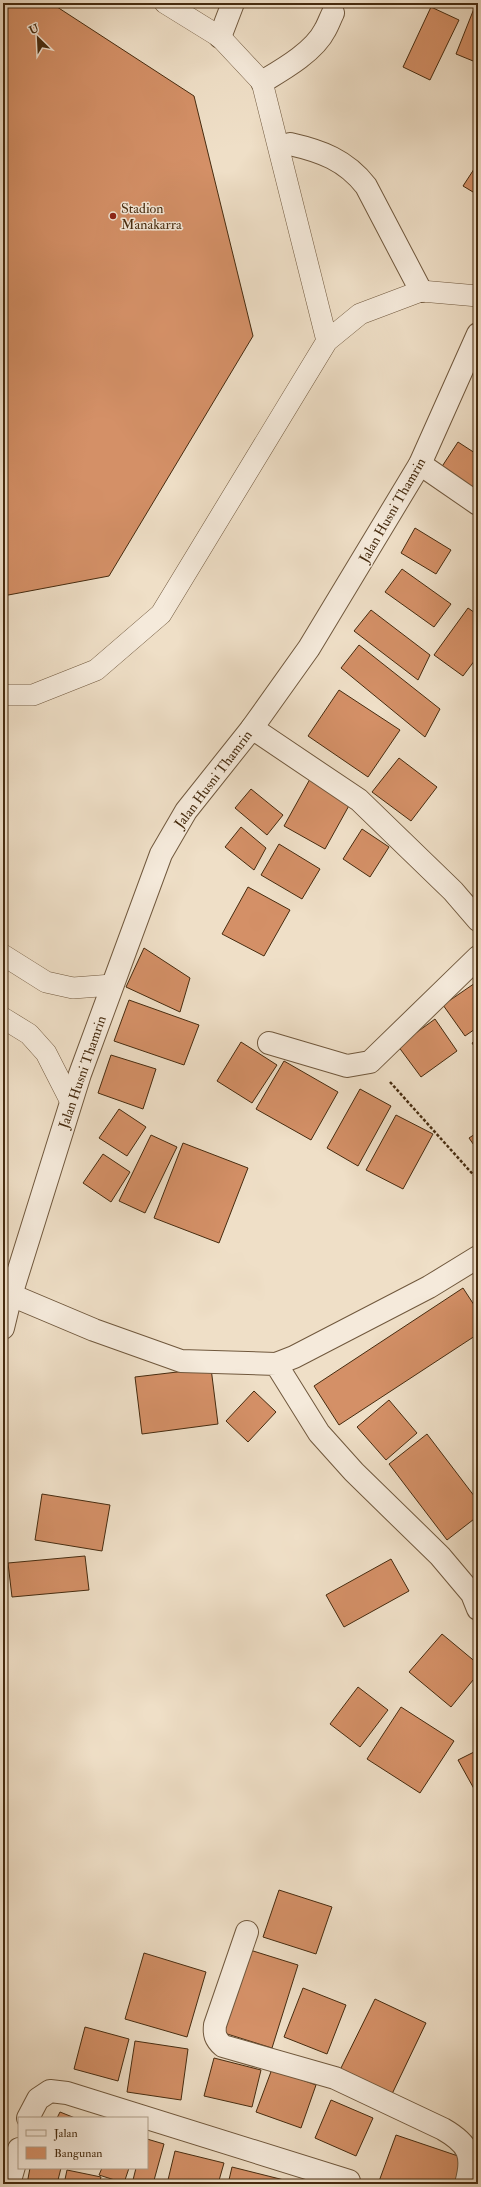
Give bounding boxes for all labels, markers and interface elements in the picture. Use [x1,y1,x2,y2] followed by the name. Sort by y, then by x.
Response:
[18,18,58,58] north arrow
[27,21,42,37] text: U
[121,200,182,233] place label: Stadion Manakarra
[108,211,118,221] marker: Stadion Manakarra
[355,455,429,567] street label: Jalan Husni Thamrin
[170,727,256,833] street label: Jalan Husni Thamrin
[55,1013,110,1132] street label: Jalan Husni Thamrin
[18,2117,148,2169] legend
[53,2126,78,2141] text: Jalan
[54,2146,103,2161] text: Bangunan

